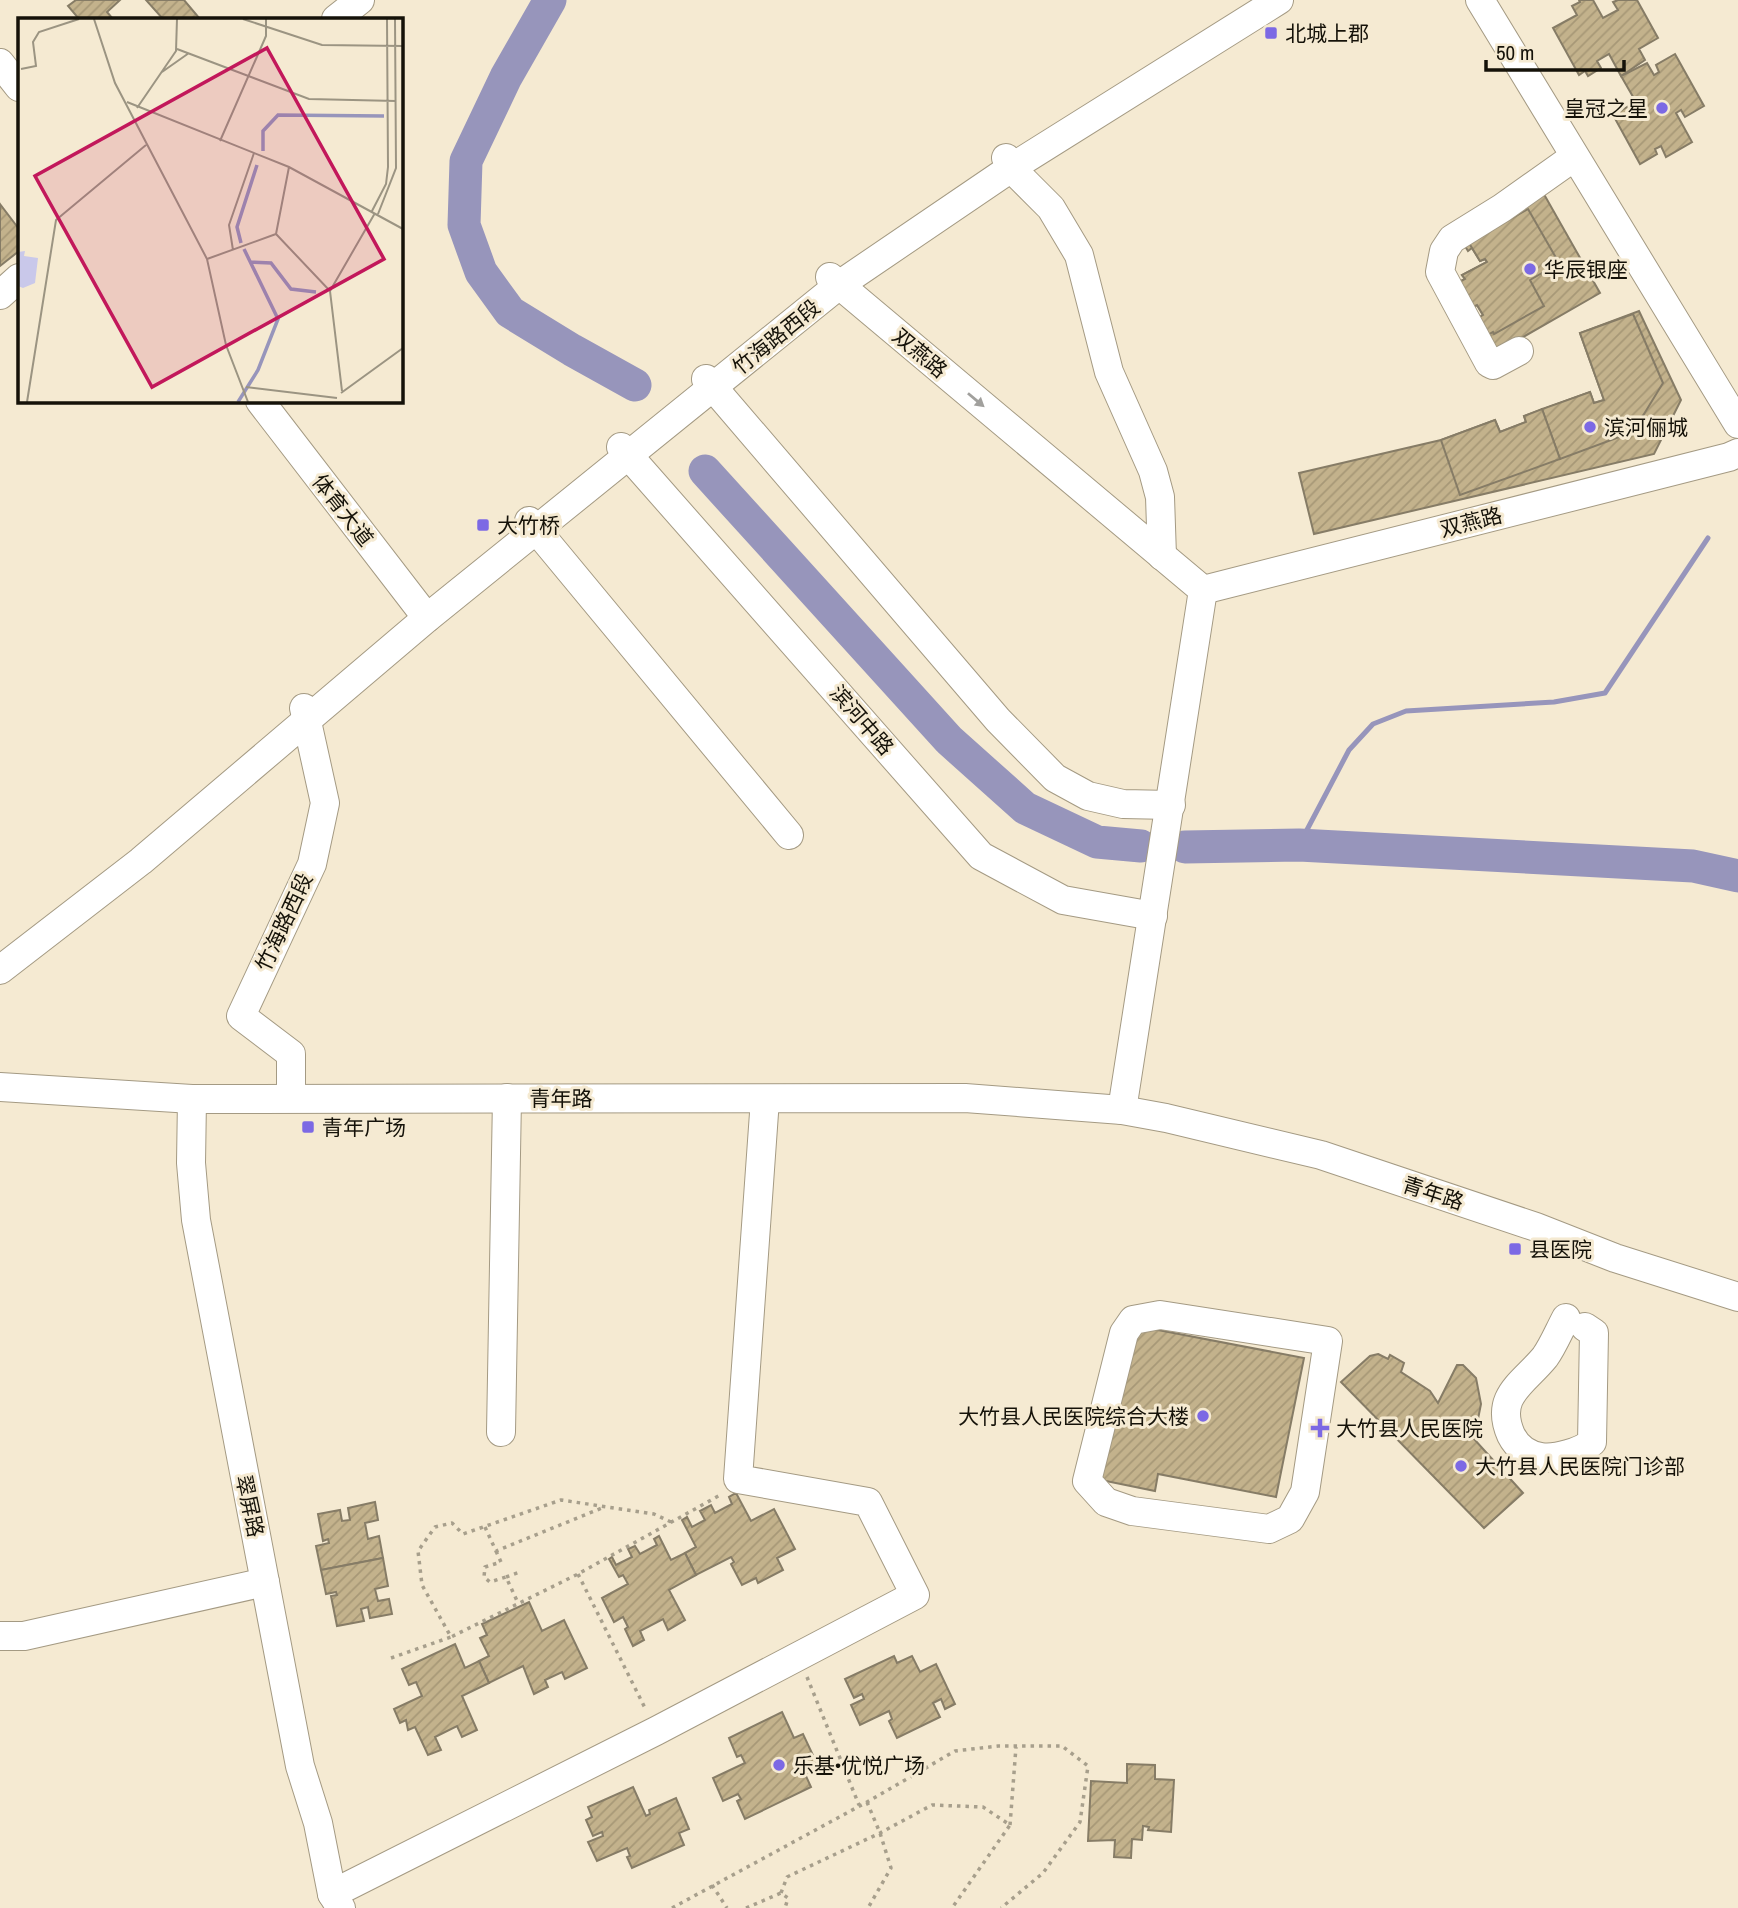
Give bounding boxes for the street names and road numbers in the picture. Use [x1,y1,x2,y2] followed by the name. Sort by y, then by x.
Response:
[726,293,826,381] street label: 竹海路西段
[887,322,953,384] street label: 双燕路
[306,468,380,552] street label: 体育大道
[1437,500,1505,544] street label: 双燕路
[824,679,900,761] street label: 滨河中路
[249,868,319,976] street label: 竹海路西段
[530,1084,593,1113] street label: 青年路
[1399,1169,1467,1217] street label: 青年路
[229,1472,271,1540] street label: 翠屏路

